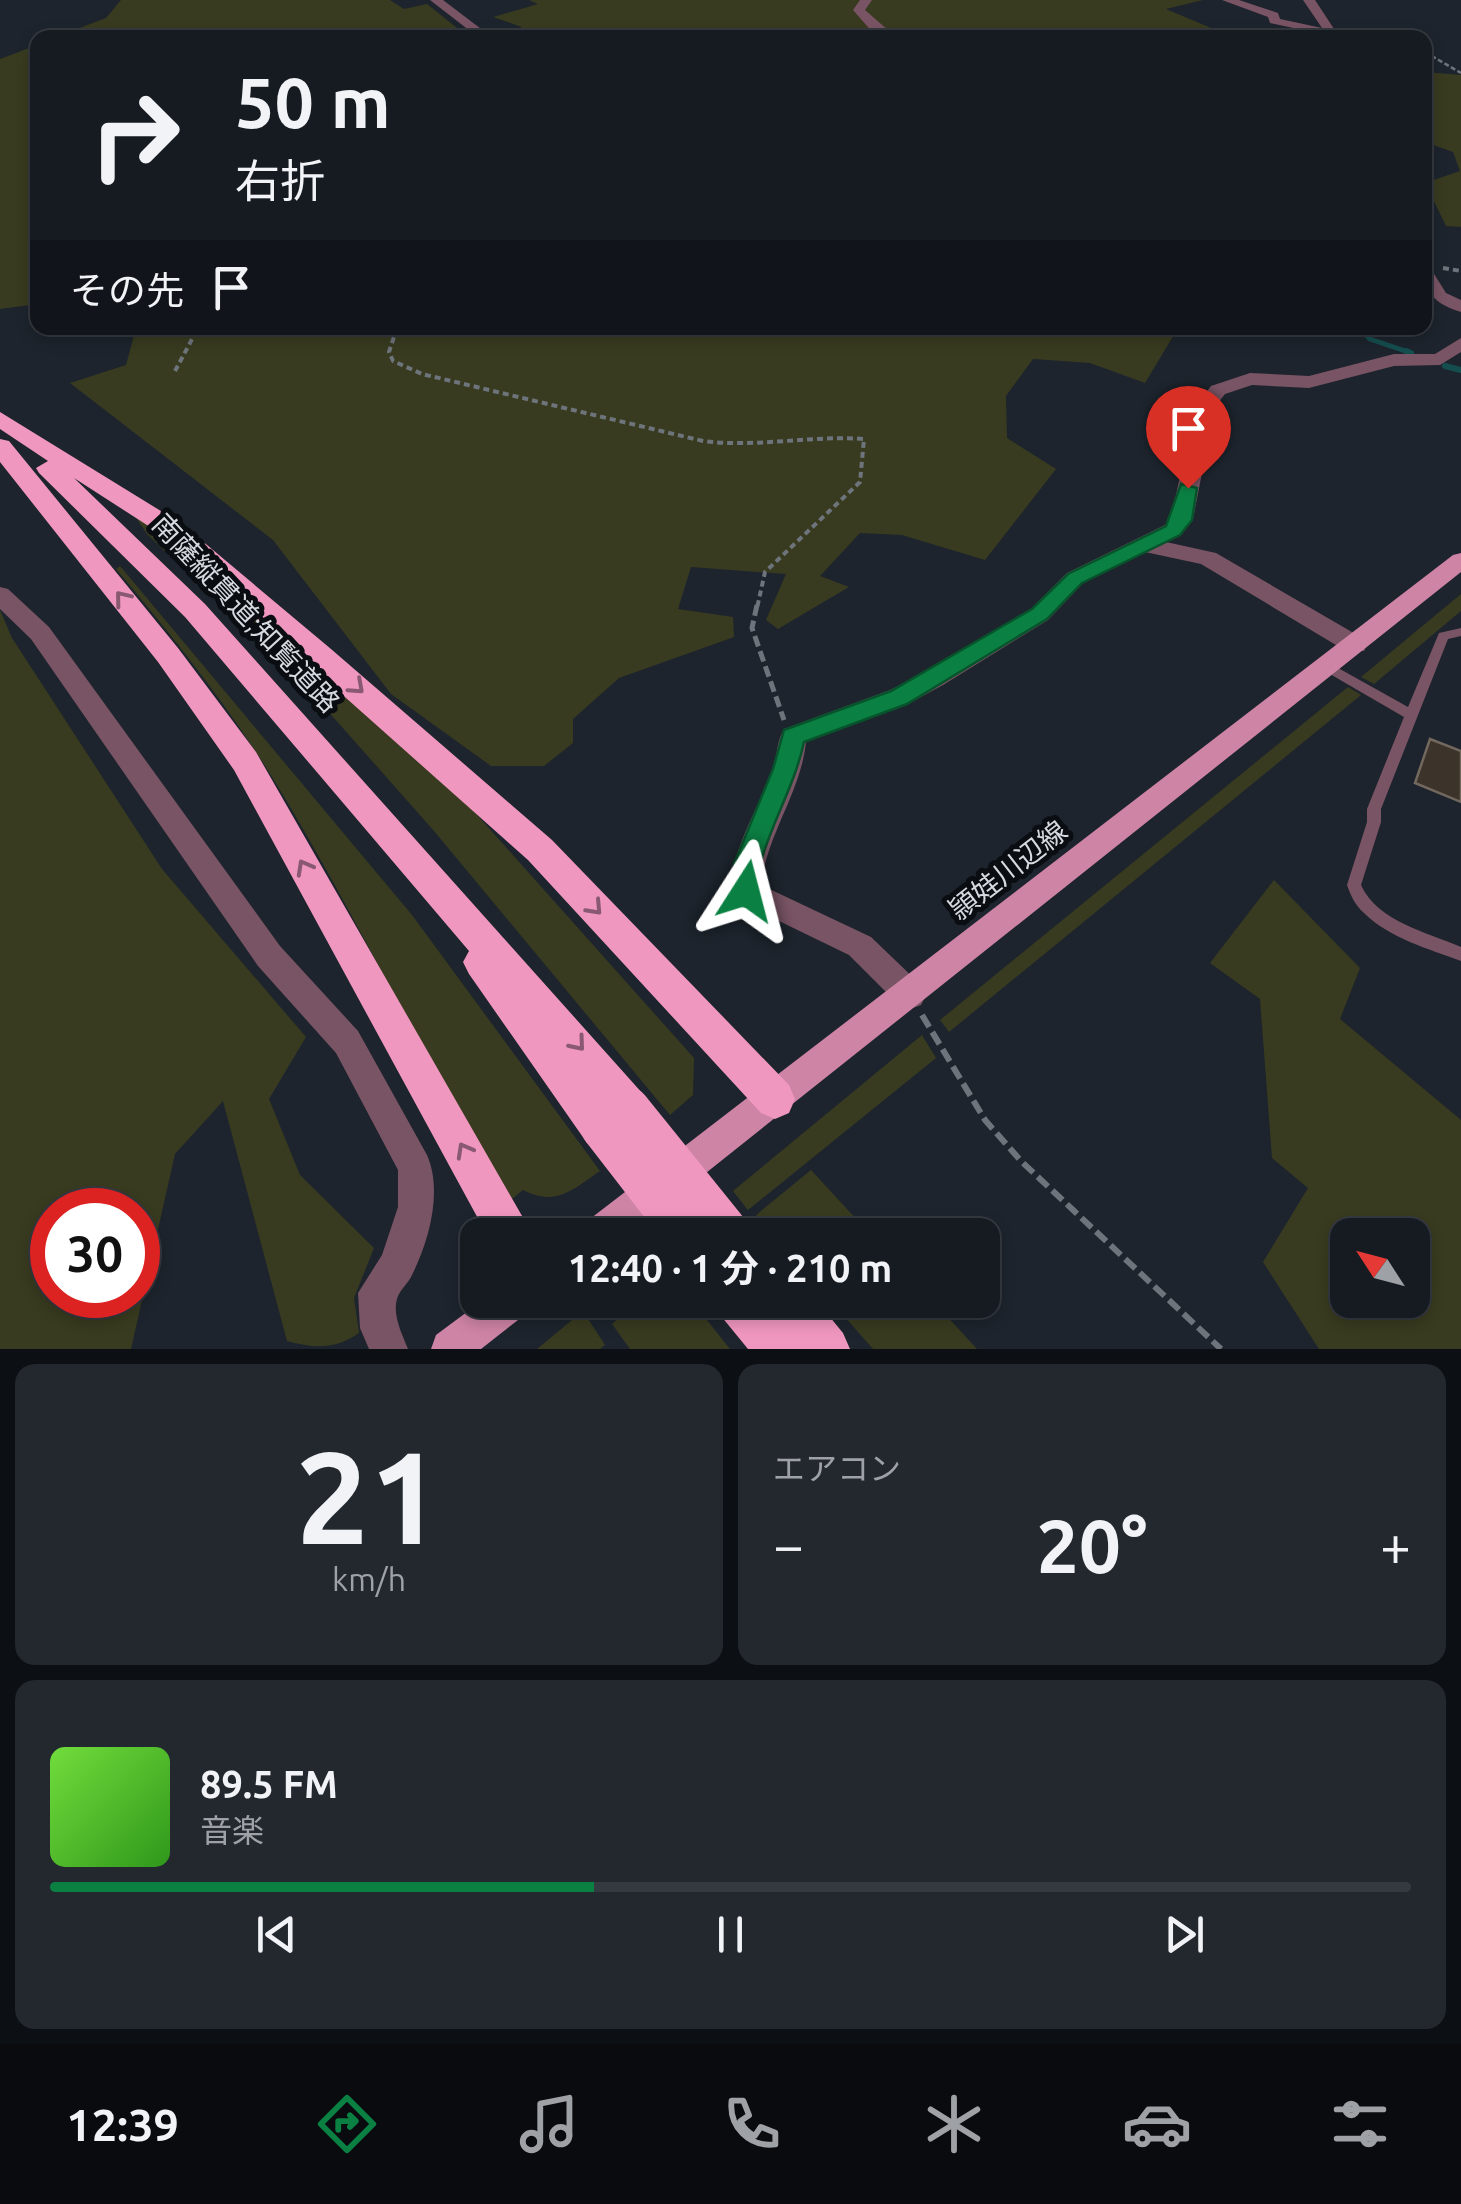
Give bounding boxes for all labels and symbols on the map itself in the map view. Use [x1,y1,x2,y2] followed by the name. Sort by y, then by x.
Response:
[1146,386,1231,489] pin
[147,507,346,718] street label: 南薩縦貫道;知覧道路
[117,592,134,610] one-way arrow
[345,676,363,694] one-way arrow
[943,814,1072,925] street label: 頴娃川辺線
[694,839,798,943] position arrow
[297,859,317,877] one-way arrow
[583,896,601,915] one-way arrow
[566,1033,584,1051] one-way arrow
[456,1143,476,1161] one-way arrow
[30,1188,160,1318] speed limit sign: 30
[1330,1218,1430,1318] north arrow

